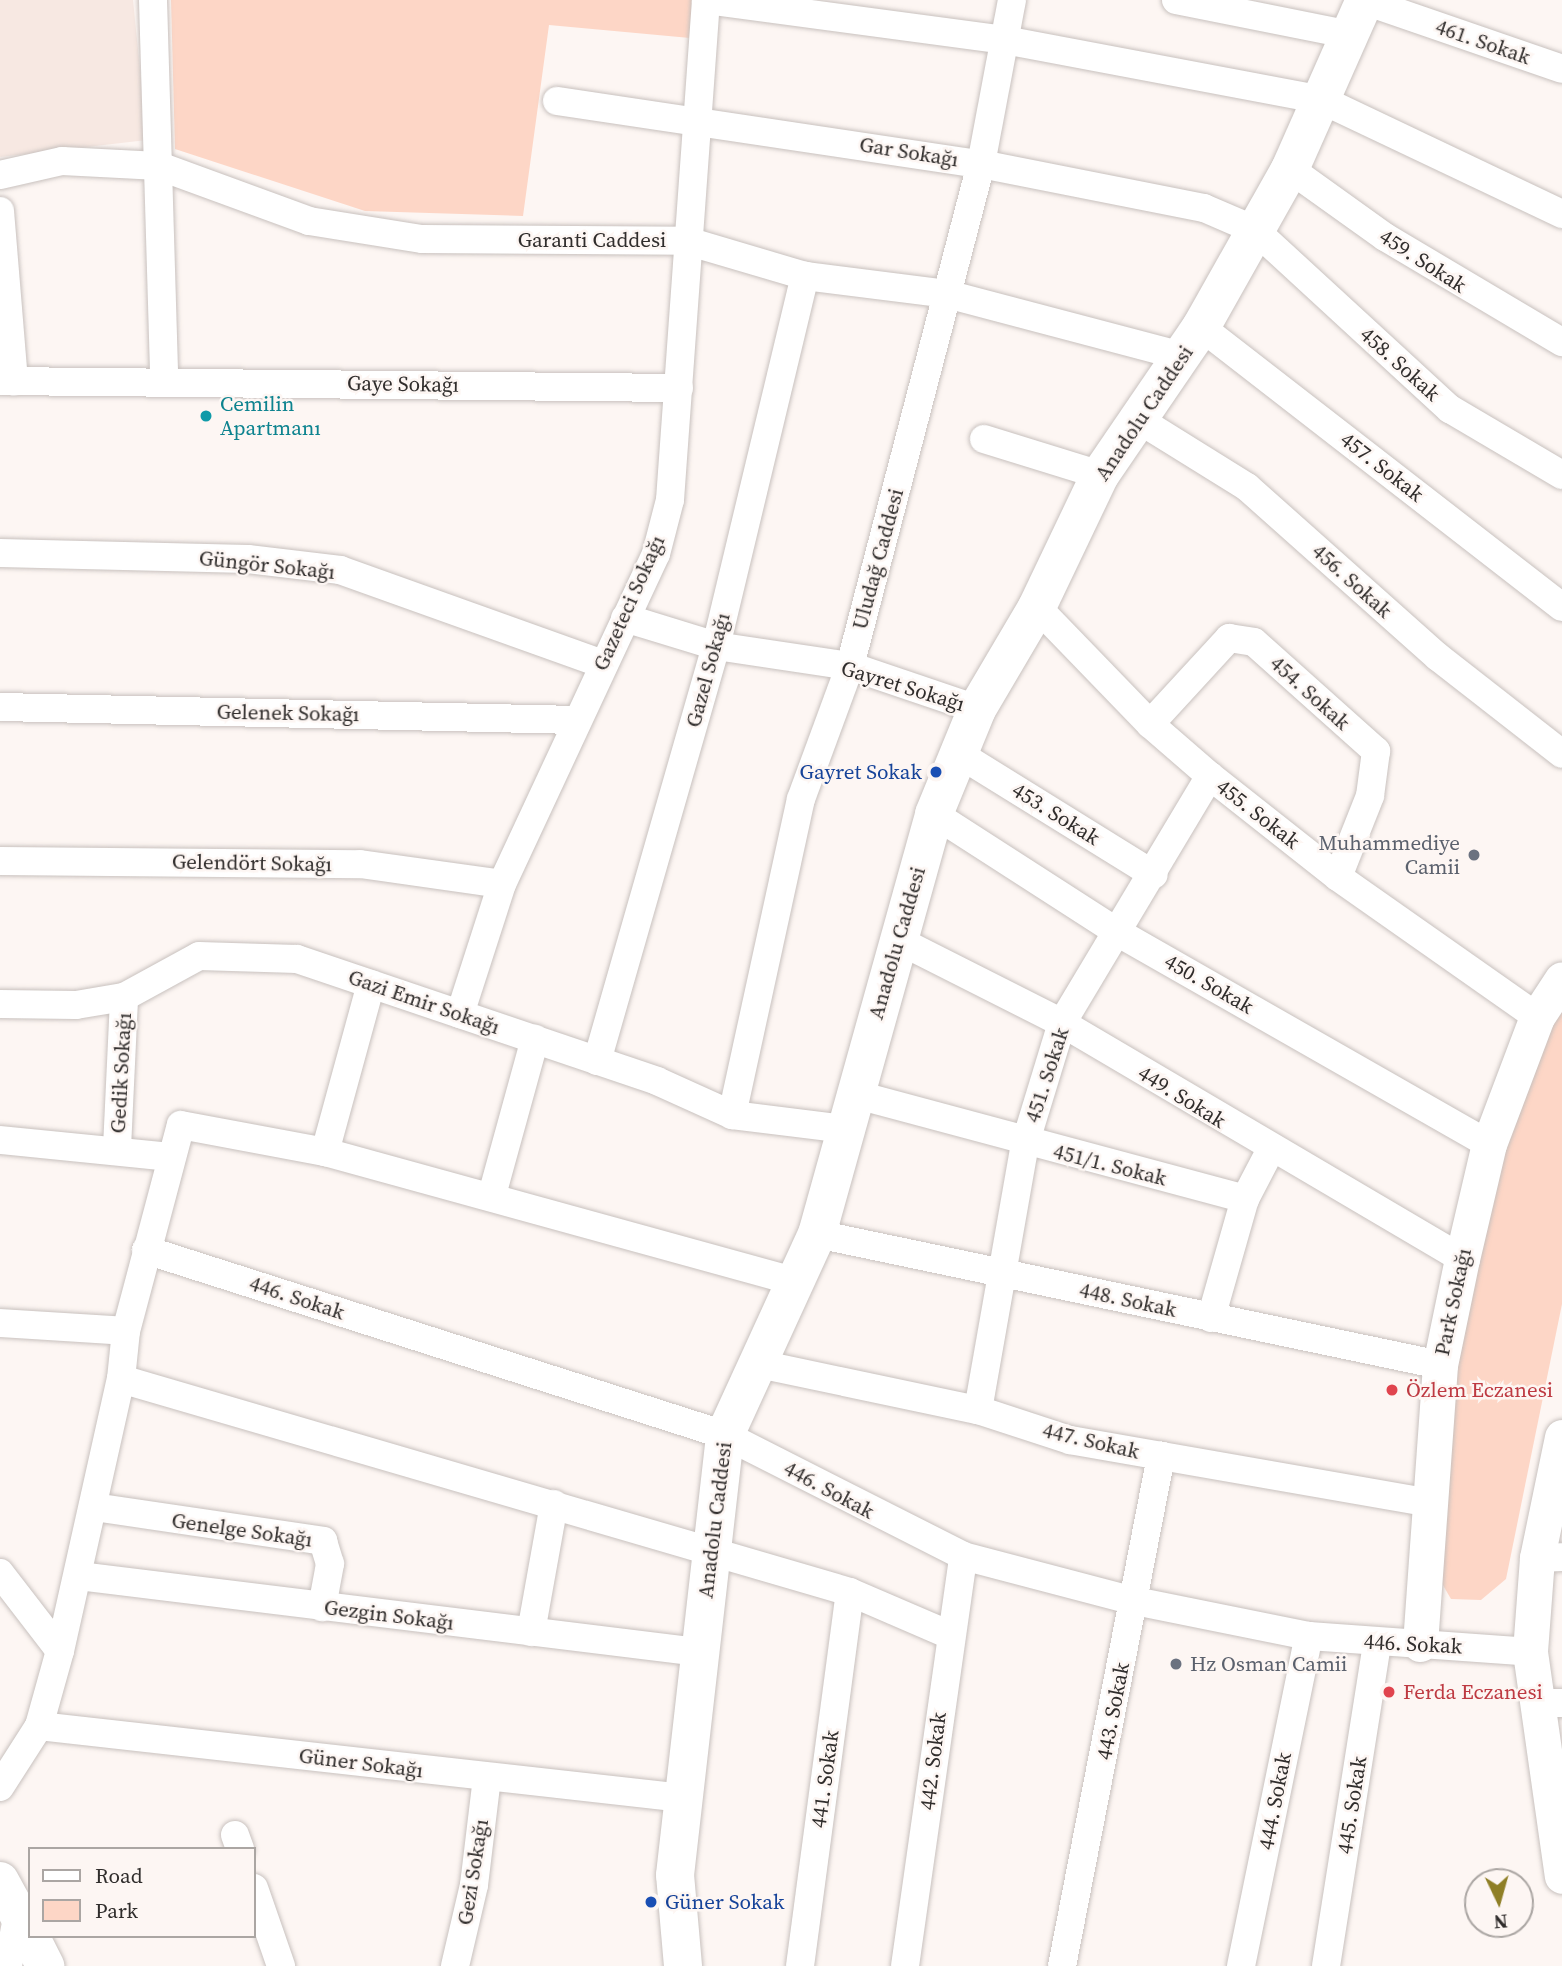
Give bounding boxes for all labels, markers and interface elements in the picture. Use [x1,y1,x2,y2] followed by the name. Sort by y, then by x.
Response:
[1432,14,1534,70] street label: 461. Sokak
[858,132,960,172] street label: Gar Sokağı
[1375,224,1471,298] street label: 459. Sokak
[518,227,666,253] street label: Garanti Caddesi
[1355,322,1445,406] street label: 458. Sokak
[1089,341,1199,485] street label: Anadolu Caddesi
[347,370,459,398] street label: Gaye Sokağı
[220,391,321,441] place label: Cemilin Apartmanı
[198,408,214,424] marker: Cemilin Apartmanı
[1335,427,1429,507] street label: 457. Sokak
[847,486,909,632] street label: Uludağ Caddesi
[588,531,670,675] street label: Gazeteci Sokağı
[1307,539,1397,623] street label: 456. Sokak
[198,545,336,585] street label: Güngör Sokağı
[681,610,735,730] street label: Gazel Sokağı
[1265,651,1355,735] street label: 454. Sokak
[838,655,968,717] street label: Gayret Sokağı
[217,699,359,727] street label: Gelenek Sokağı
[800,759,922,785] place label: Gayret Sokak
[928,764,944,780] marker: Gayret Sokak
[1211,774,1305,854] street label: 455. Sokak
[1008,777,1104,851] street label: 453. Sokak
[1319,830,1460,880] place label: Muhammediye Camii
[1466,847,1482,863] marker: Muhammediye Camii
[172,849,332,877] street label: Gelendört Sokağı
[863,864,931,1022] street label: Anadolu Caddesi
[1160,948,1258,1020] street label: 450. Sokak
[345,964,503,1040] street label: Gazi Emir Sokağı
[105,1012,137,1134] street label: Gedik Sokağı
[1020,1024,1074,1126] street label: 451. Sokak
[1134,1060,1230,1134] street label: 449. Sokak
[1051,1139,1169,1191] street label: 451/1. Sokak
[1429,1246,1477,1358] street label: Park Sokağı
[246,1271,348,1325] street label: 446. Sokak
[1077,1277,1179,1323] street label: 448. Sokak
[1406,1377,1553,1403] place label: Özlem Eczanesi
[1384,1382,1400,1398] marker: Özlem Eczanesi
[1040,1418,1142,1464] street label: 447. Sokak
[693,1440,737,1600] street label: Anadolu Caddesi
[780,1456,878,1524] street label: 446. Sokak
[170,1508,314,1552] street label: Genelge Sokağı
[323,1595,455,1635] street label: Gezgin Sokağı
[1363,1629,1463,1659] street label: 446. Sokak
[1190,1651,1347,1677] place label: Hz Osman Camii
[1168,1656,1184,1672] marker: Hz Osman Camii
[1091,1660,1135,1762] street label: 443. Sokak
[1403,1679,1543,1705] place label: Ferda Eczanesi
[1381,1684,1397,1700] marker: Ferda Eczanesi
[914,1711,952,1811] street label: 442. Sokak
[806,1729,844,1829] street label: 441. Sokak
[297,1743,425,1783] street label: Güner Sokağı
[1253,1750,1297,1852] street label: 444. Sokak
[1332,1754,1372,1856] street label: 445. Sokak
[452,1817,494,1927] street label: Gezi Sokağı
[28,1847,256,1938] legend
[95,1861,143,1890] text: Road
[1464,1868,1534,1938] north arrow
[665,1889,785,1915] place label: Güner Sokak
[643,1894,659,1910] marker: Güner Sokak
[95,1896,138,1925] text: Park
[1493,1908,1509,1935] text: N

